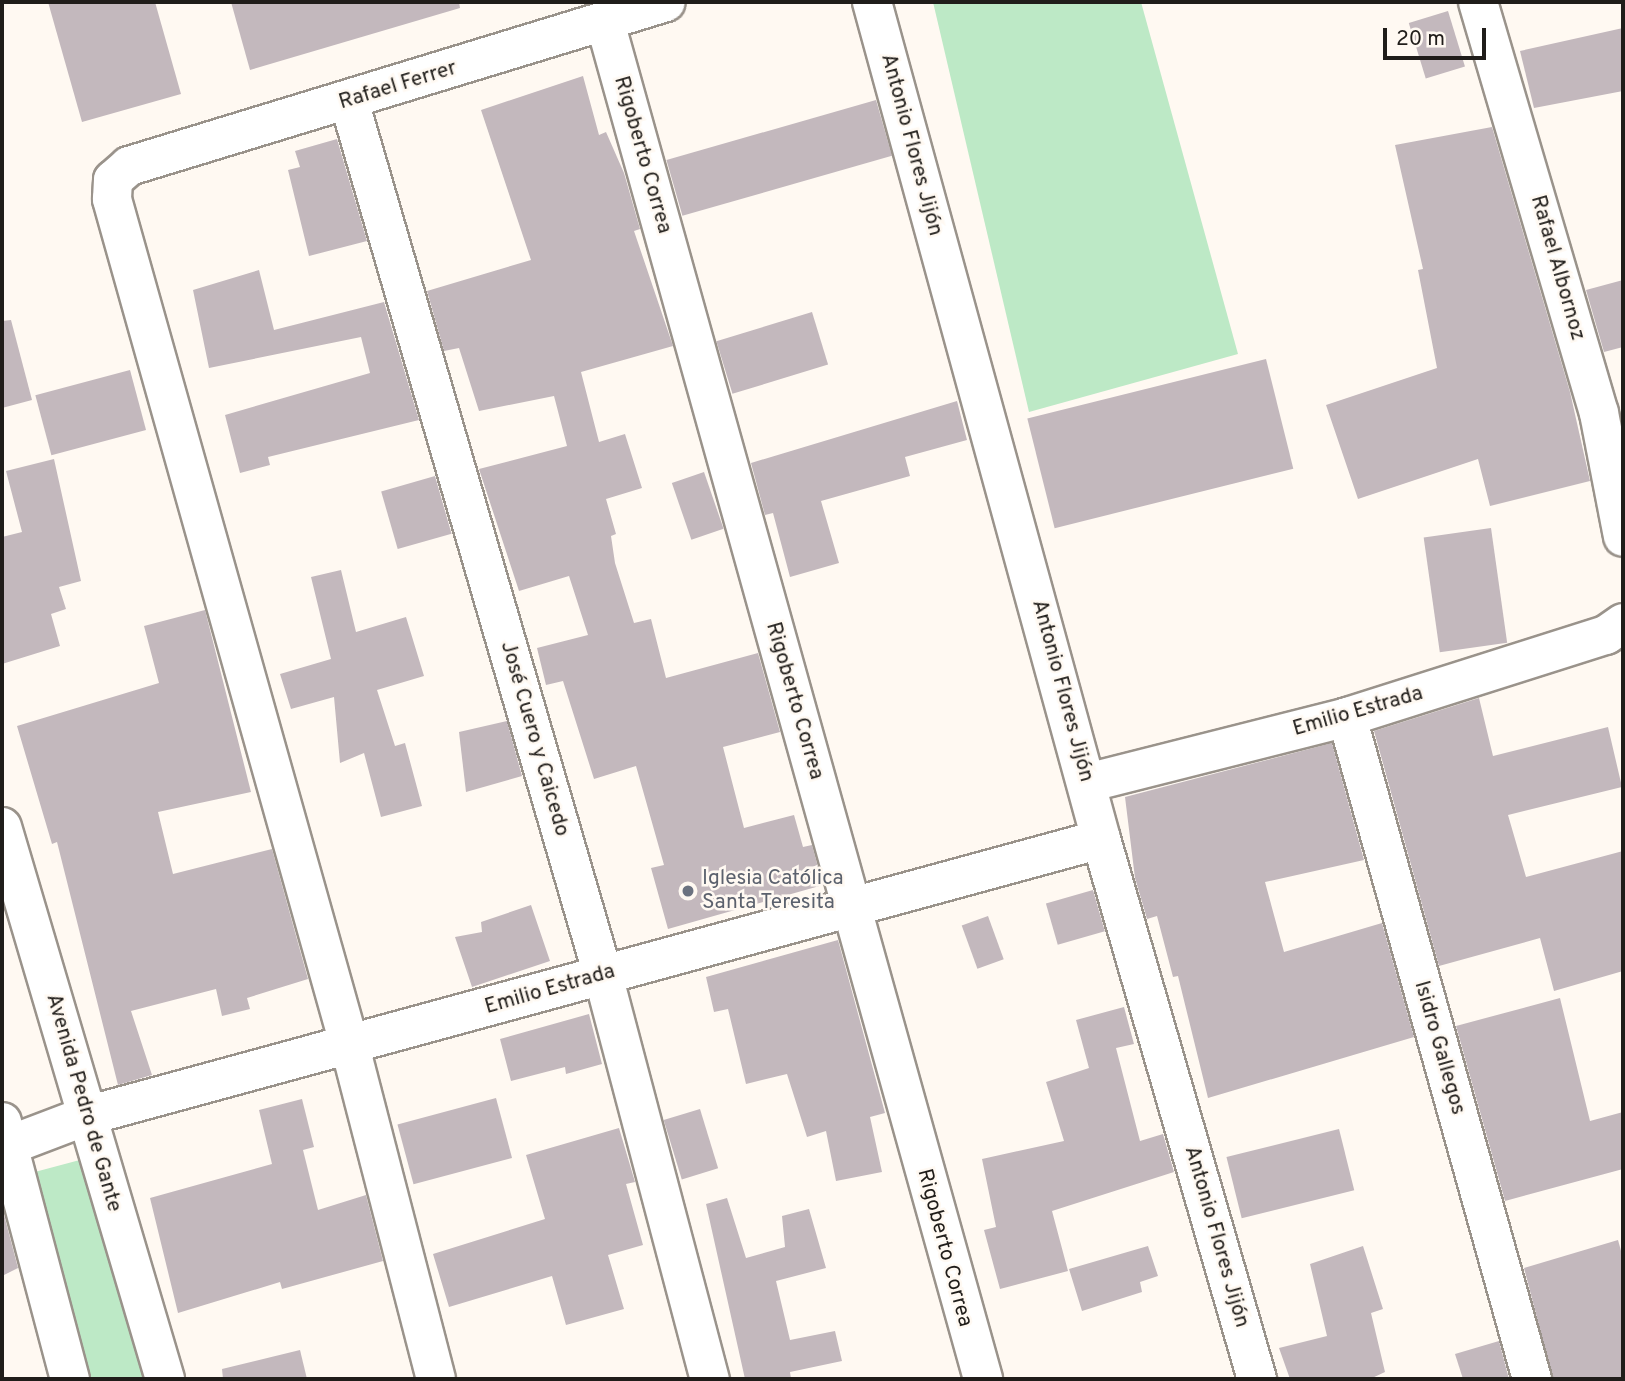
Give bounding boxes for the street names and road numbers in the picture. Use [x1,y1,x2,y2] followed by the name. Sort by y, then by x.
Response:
[875,51,947,239] street label: Antonio Flores Jijón
[336,56,460,116] street label: Rafael Ferrer
[607,73,677,237] street label: Rigoberto Correa
[1524,192,1590,344] street label: Rafael Albornoz
[1026,597,1098,785] street label: Antonio Flores Jijón
[759,619,829,783] street label: Rigoberto Correa
[494,639,574,839] street label: José Cuero y Caicedo
[1290,681,1426,743] street label: Emilio Estrada
[482,959,618,1021] street label: Emilio Estrada
[1408,978,1470,1118] street label: Isidro Gallegos
[40,991,126,1215] street label: Avenida Pedro de Gante
[1178,1143,1254,1331] street label: Antonio Flores Jijón
[911,1166,977,1330] street label: Rigoberto Correa

